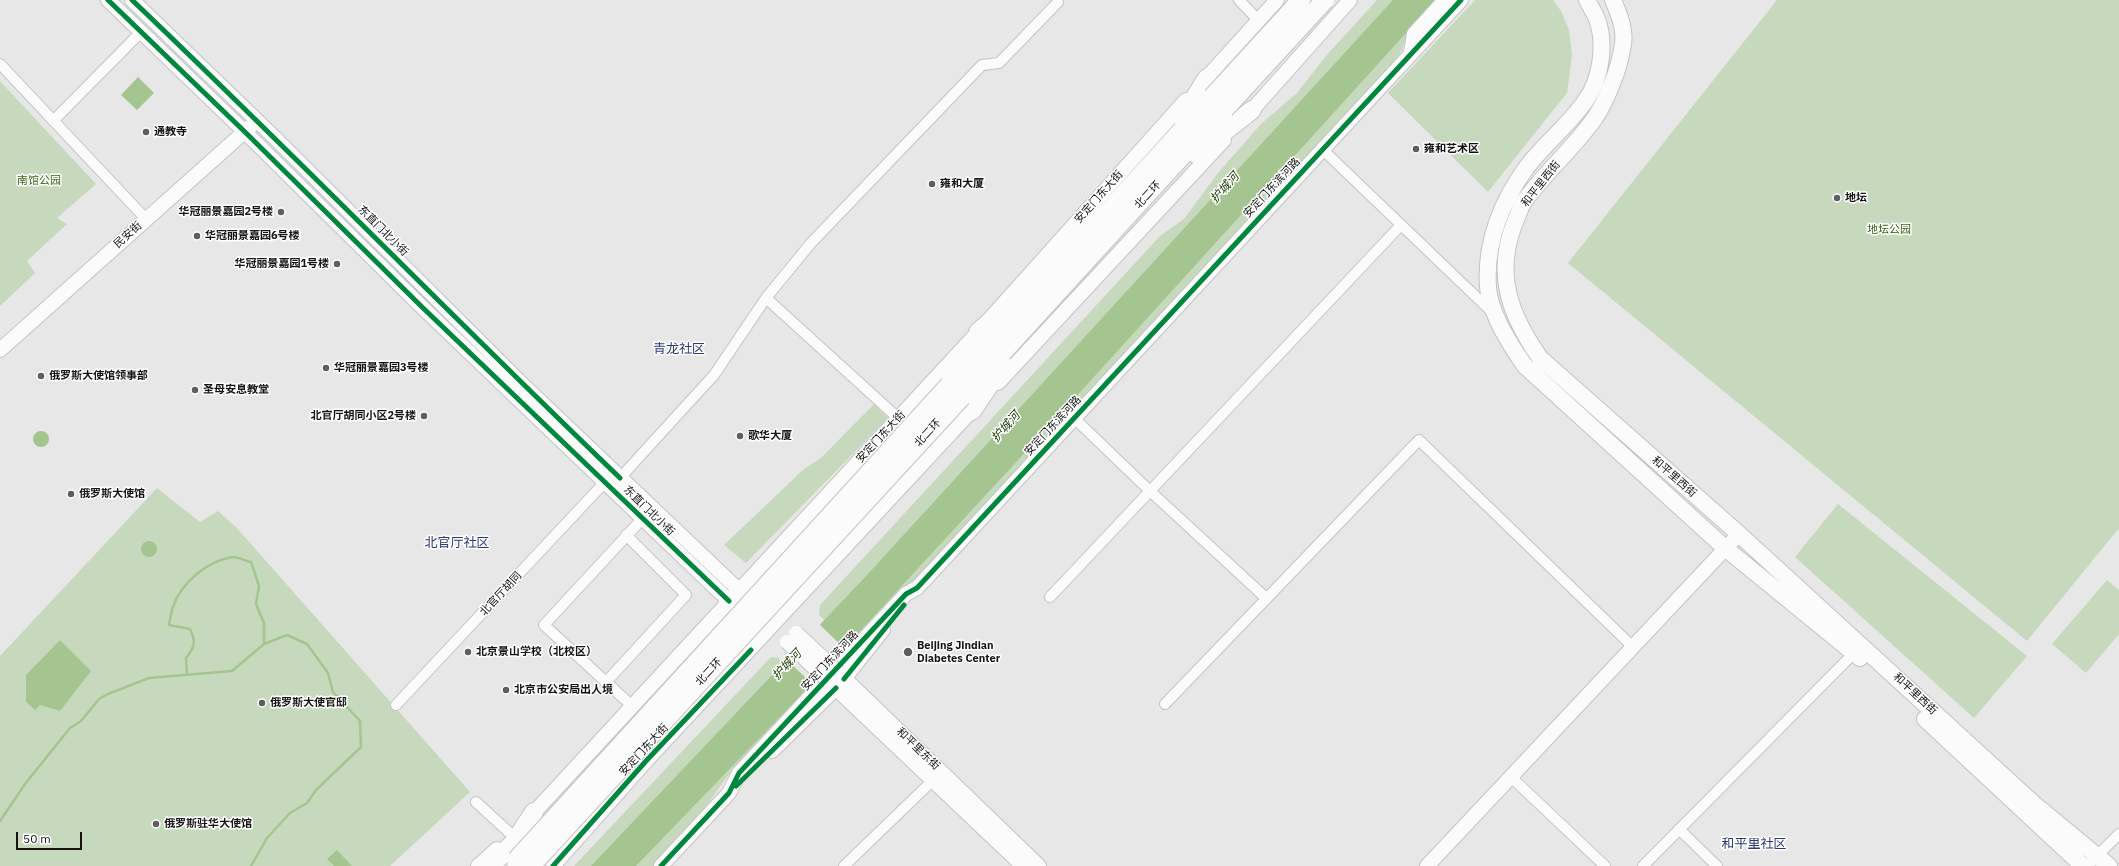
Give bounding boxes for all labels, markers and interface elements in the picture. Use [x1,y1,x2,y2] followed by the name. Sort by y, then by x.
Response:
[154,125,187,139] place label: 通教寺
[141,127,151,137] marker: 通教寺
[1424,142,1479,156] place label: 雍和艺术区
[1411,144,1421,154] marker: 雍和艺术区
[1241,155,1303,221] street label: 安定门东滨河路
[1519,158,1563,210] street label: 和平里西街
[1072,168,1126,226] street label: 安定门东大街
[1208,170,1242,206] water label: 护城河
[17,174,61,188] park label: 南馆公园
[940,177,984,191] place label: 雍和大厦
[1132,178,1164,212] street label: 北二环
[927,179,937,189] marker: 雍和大厦
[1845,191,1867,205] place label: 地坛
[1832,193,1842,203] marker: 地坛
[355,203,411,259] street label: 东直门北小街
[178,205,273,219] place label: 华冠丽景嘉园2号楼
[276,207,286,217] marker: 华冠丽景嘉园2号楼
[111,219,145,251] street label: 民安街
[1867,223,1911,237] park label: 地坛公园
[205,229,300,243] place label: 华冠丽景嘉园6号楼
[192,231,202,241] marker: 华冠丽景嘉园6号楼
[234,257,329,271] place label: 华冠丽景嘉园1号楼
[332,259,342,269] marker: 华冠丽景嘉园1号楼
[653,341,705,357] district label: 青龙社区
[334,361,429,375] place label: 华冠丽景嘉园3号楼
[321,363,331,373] marker: 华冠丽景嘉园3号楼
[49,369,148,383] place label: 俄罗斯大使馆领事部
[36,371,46,381] marker: 俄罗斯大使馆领事部
[203,383,269,397] place label: 圣母安息教堂
[190,385,200,395] marker: 圣母安息教堂
[1022,393,1084,459] street label: 安定门东滨河路
[854,408,908,466] street label: 安定门东大街
[310,409,416,423] place label: 北官厅胡同小区2号楼
[989,409,1023,445] water label: 护城河
[419,411,429,421] marker: 北官厅胡同小区2号楼
[912,416,944,450] street label: 北二环
[748,429,792,443] place label: 歌华大厦
[735,431,745,441] marker: 歌华大厦
[1649,454,1699,500] street label: 和平里西街
[621,483,677,539] street label: 东直门北小街
[79,487,145,501] place label: 俄罗斯大使馆
[66,489,76,499] marker: 俄罗斯大使馆
[425,535,489,551] district label: 北官厅社区
[477,569,525,619] street label: 北官厅胡同
[799,628,861,694] street label: 安定门东滨河路
[917,639,1000,665] place label: Beijing Jindian Diabetes Center
[476,645,597,659] place label: 北京景山学校（北校区）
[902,646,914,658] marker: Beijing Jindian Diabetes Center
[463,647,473,657] marker: 北京景山学校（北校区）
[769,647,805,683] water label: 护城河
[693,655,725,689] street label: 北二环
[1890,670,1940,718] street label: 和平里西街
[514,683,613,697] place label: 北京市公安局出人境
[501,685,511,695] marker: 北京市公安局出人境
[270,696,347,710] place label: 俄罗斯大使官邸
[257,698,267,708] marker: 俄罗斯大使官邸
[617,721,671,779] street label: 安定门东大街
[894,725,942,773] street label: 和平里东街
[164,817,252,831] place label: 俄罗斯驻华大使馆
[151,819,161,829] marker: 俄罗斯驻华大使馆
[18,824,84,850] scale bar
[23,831,51,846] text: 50 m
[1722,836,1786,852] district label: 和平里社区

